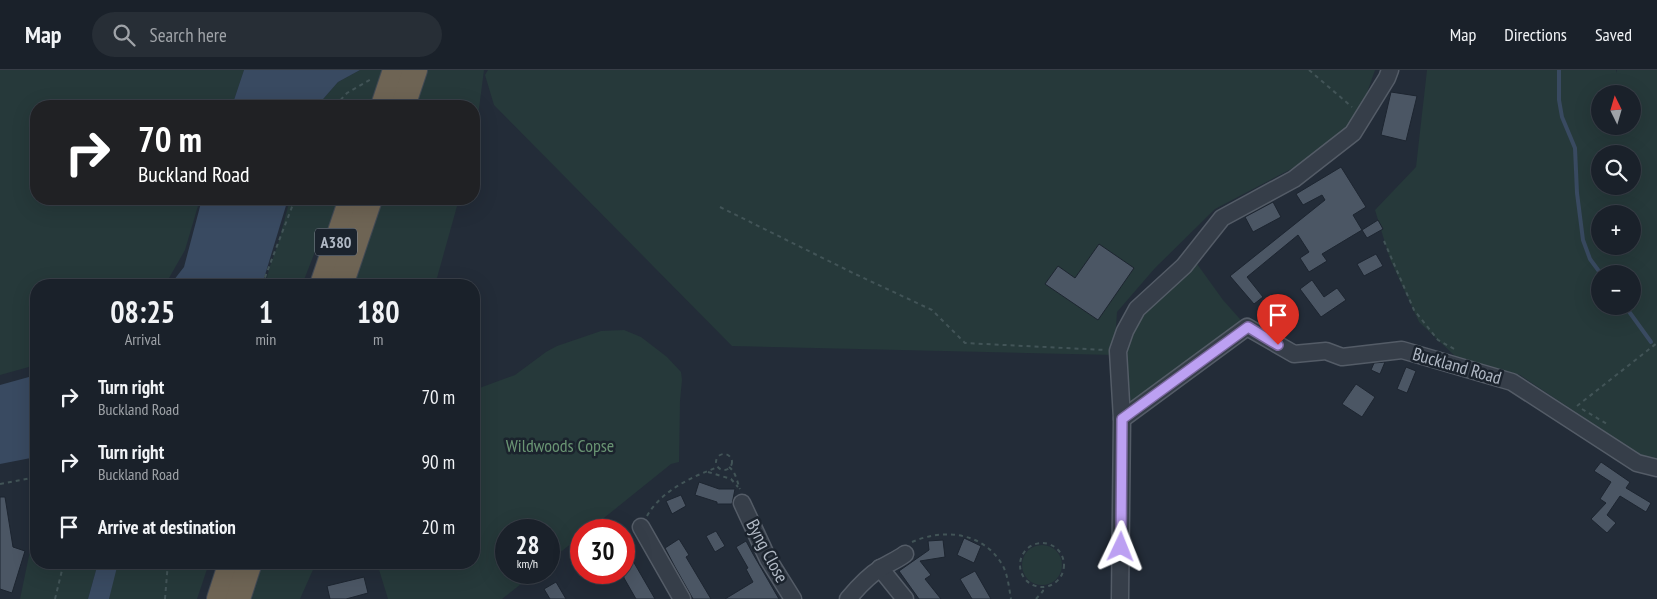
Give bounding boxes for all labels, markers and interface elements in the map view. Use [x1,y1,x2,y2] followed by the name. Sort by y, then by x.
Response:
[92,12,442,57] search box
[25,19,62,50] text: Map
[110,21,138,49] icon: search
[150,23,227,47] text: Search here
[1450,23,1476,46] text: Map
[1504,23,1567,46] text: Directions
[1595,23,1632,46] text: Saved
[1591,85,1641,135] north arrow
[1591,85,1641,315] map controls
[138,116,202,162] text: 70 m
[55,120,120,185] icon: right
[1591,145,1641,195] button: search
[138,160,250,188] text: Buckland Road
[1591,205,1641,255] button: +
[315,228,357,256] road number: A380
[1591,265,1641,315] button: −
[110,292,175,331] text: 08:25
[259,292,273,331] text: 1
[357,292,400,331] text: 180
[1257,294,1299,345] pin
[1264,301,1292,329] icon: arrive
[125,329,161,349] text: Arrival
[255,329,276,349] text: min
[373,329,383,349] text: m
[1410,342,1504,389] street label: Buckland Road
[98,375,164,399] text: Turn right
[55,383,83,411] icon: right
[422,385,455,409] text: 70 m
[98,399,179,419] text: Buckland Road
[506,434,614,457] park label: Wildwoods Copse
[98,440,164,464] text: Turn right
[55,448,83,476] icon: right
[422,450,455,474] text: 90 m
[98,464,179,484] text: Buckland Road
[55,513,83,541] icon: arrive
[98,515,236,539] text: Arrive at destination
[422,515,455,539] text: 20 m
[741,515,794,586] street label: Byng Close
[570,519,635,584] speed limit sign: 30
[1094,520,1146,572] position arrow
[516,529,539,561] text: 28
[517,556,538,571] text: km/h

